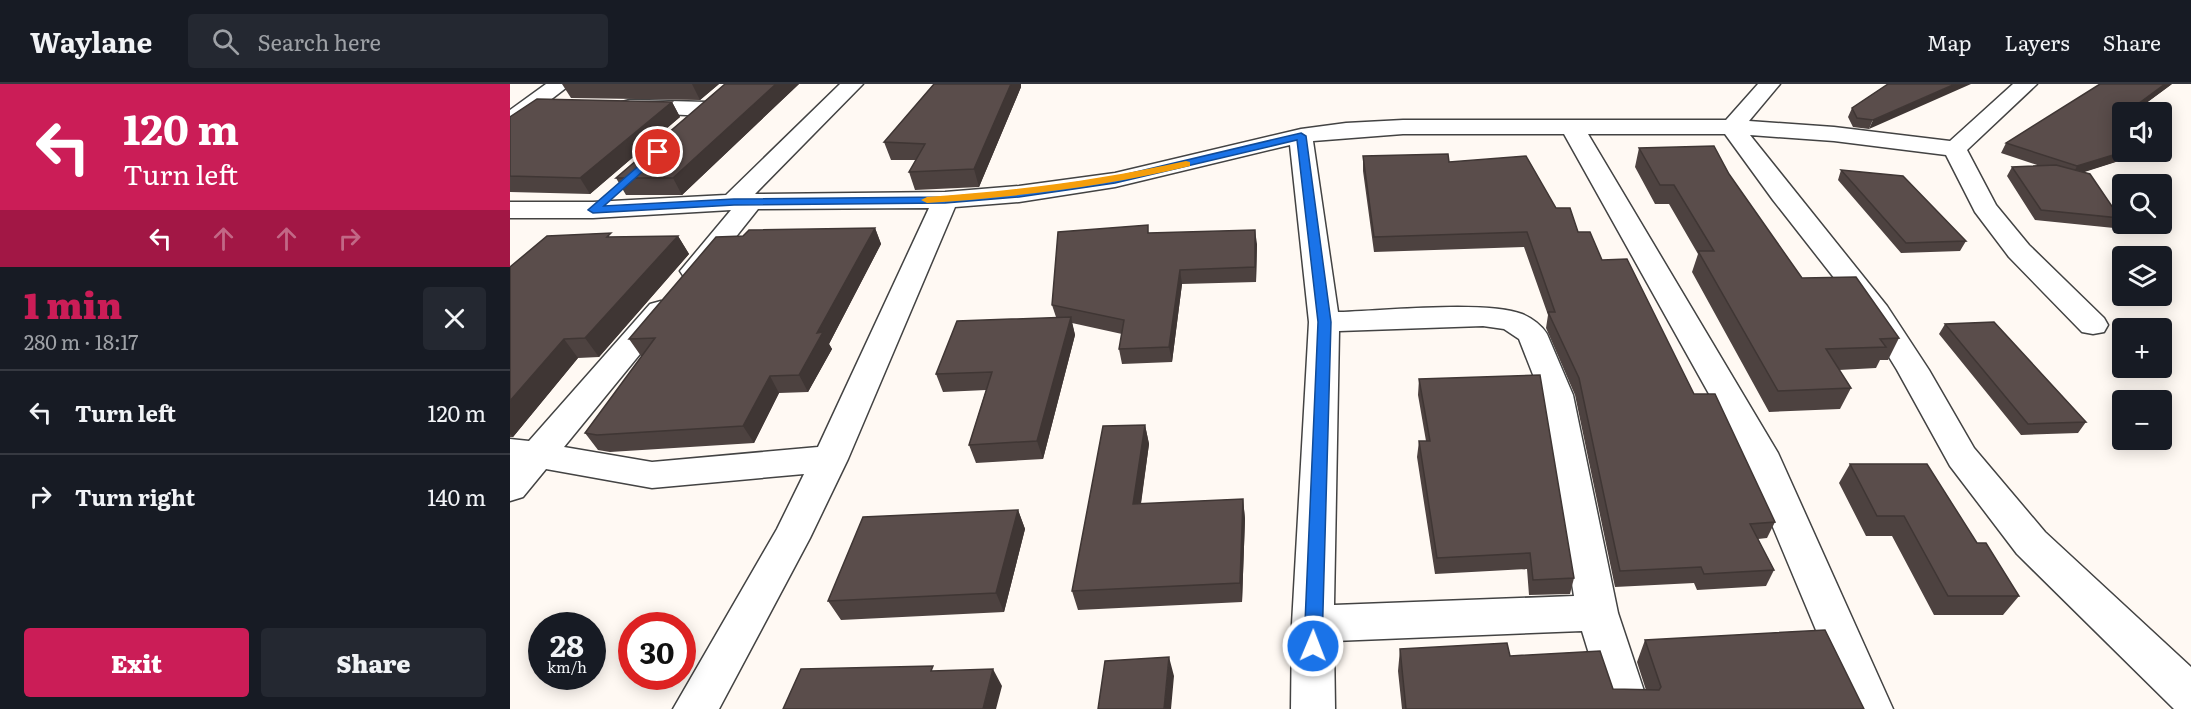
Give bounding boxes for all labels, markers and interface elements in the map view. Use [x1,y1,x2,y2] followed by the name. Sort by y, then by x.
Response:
[188,14,608,68] search box
[30,20,152,62] text: Waylane
[209,25,242,58] icon: search
[257,25,381,58] text: Search here
[1927,26,1972,57] text: Map
[2005,26,2070,57] text: Layers
[2103,26,2161,57] text: Share
[123,96,239,158] text: 120 m
[2112,102,2172,450] map controls
[2112,102,2172,162] button: sound
[24,108,102,186] icon: left
[632,126,683,177] pin
[641,135,674,168] icon: arrive
[123,153,238,193] text: Turn left
[2112,174,2172,234] button: search
[144,222,177,255] icon: left
[207,222,240,255] icon: ahead
[270,222,303,255] icon: ahead
[333,222,366,255] icon: right
[2112,246,2172,306] button: layers
[24,277,122,330] text: 1 min
[423,287,486,350] button: close
[2112,318,2172,378] button: +
[24,326,138,356] text: 280 m · 18:17
[2112,390,2172,450] button: −
[24,396,57,429] icon: left
[75,396,176,429] text: Turn left
[427,396,486,429] text: 120 m
[24,480,57,513] icon: right
[75,480,195,513] text: Turn right
[427,480,486,513] text: 140 m
[618,612,696,690] speed limit sign: 30
[1281,614,1345,678] position arrow
[550,622,584,666] text: 28
[24,628,249,697] button: Exit
[261,628,486,697] button: Share
[547,655,587,678] text: km/h

